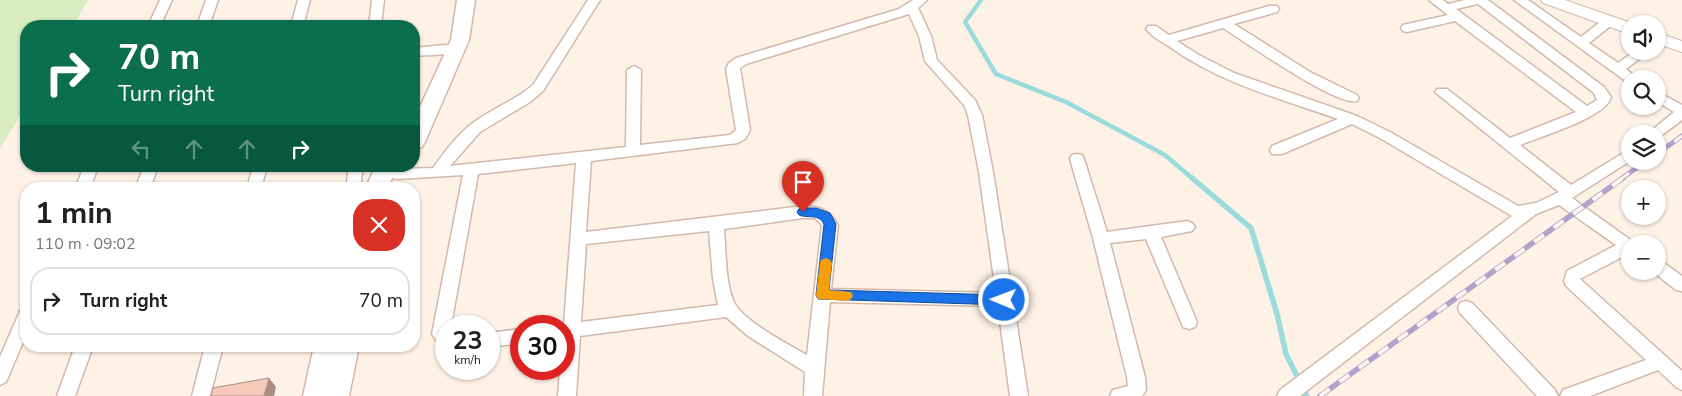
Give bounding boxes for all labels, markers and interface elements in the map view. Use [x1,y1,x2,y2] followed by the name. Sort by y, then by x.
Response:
[1621,15,1666,280] map controls
[1621,15,1666,60] button: sound
[118,34,200,81] text: 70 m
[35,40,100,105] icon: right
[1621,70,1666,115] button: search
[118,79,214,109] text: Turn right
[1621,125,1666,170] button: layers
[127,135,155,163] icon: left
[180,135,208,163] icon: ahead
[233,135,261,163] icon: ahead
[286,135,314,163] icon: right
[782,161,824,212] pin
[789,168,817,196] icon: arrive
[1621,180,1666,225] button: +
[35,193,113,234] text: 1 min
[353,199,405,251] button: close
[35,233,136,255] text: 110 m · 09:02
[1621,235,1666,280] button: −
[977,273,1029,325] position arrow
[37,287,65,315] icon: right
[80,288,167,314] text: Turn right
[359,288,403,314] text: 70 m
[510,315,575,380] speed limit sign: 30
[452,324,483,358] text: 23
[454,352,481,368] text: km/h

